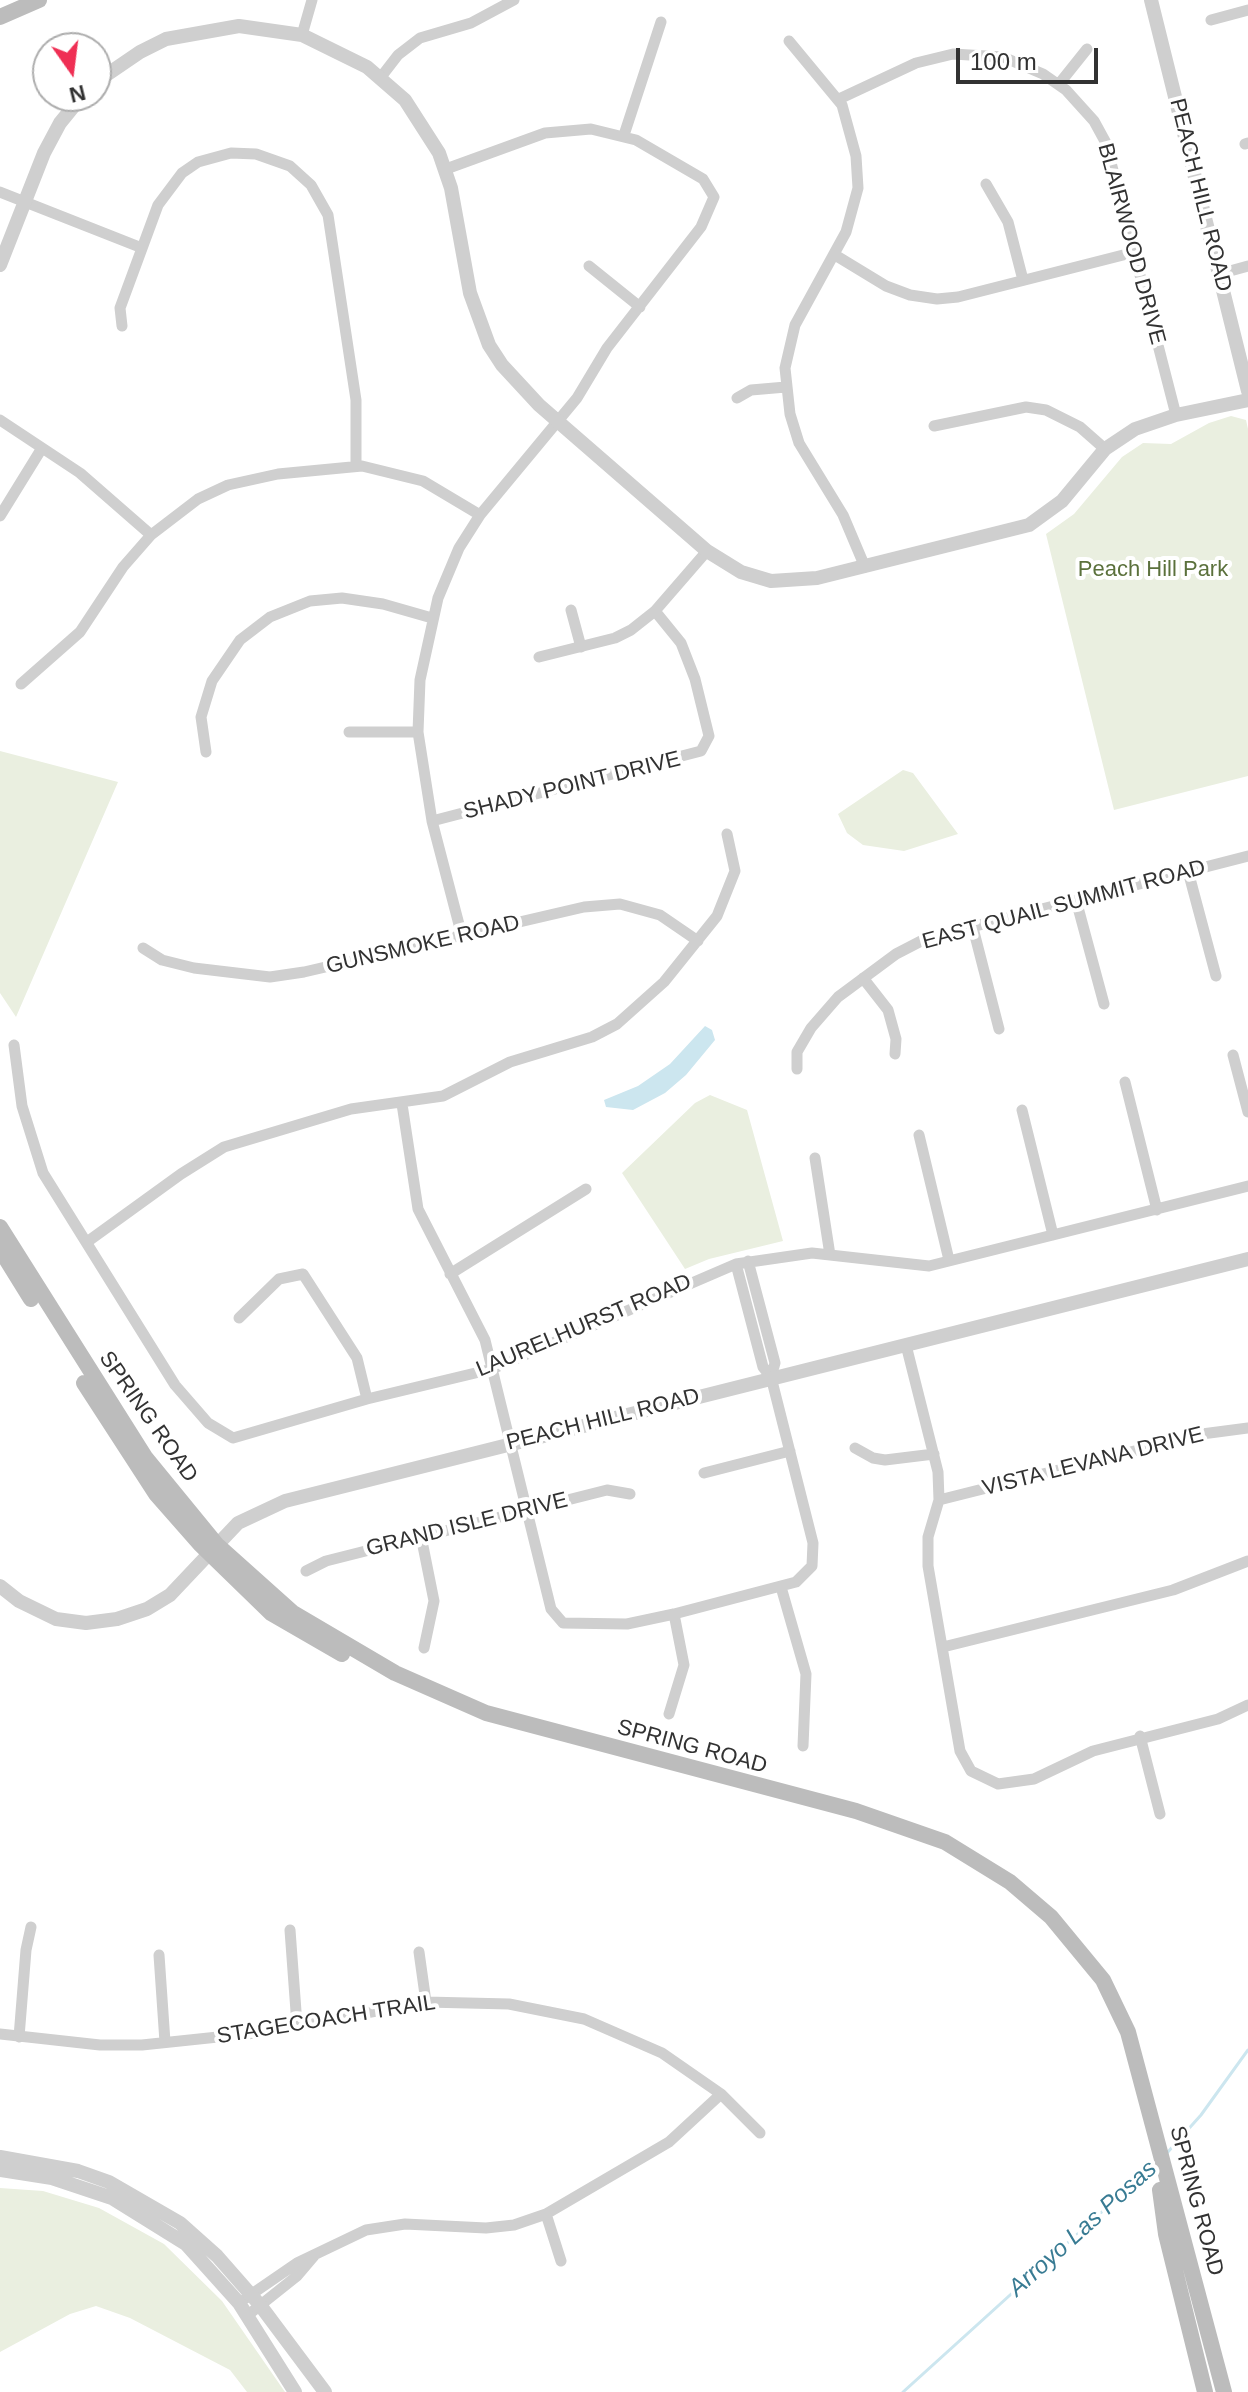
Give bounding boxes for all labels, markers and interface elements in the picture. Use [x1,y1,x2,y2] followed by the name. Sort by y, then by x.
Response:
[32,32,112,112] north arrow
[960,32,1102,82] scale bar
[970,48,1037,75] text: 100 m
[67,80,88,108] text: N
[1163,96,1237,294] street label: PEACH HILL ROAD
[1091,140,1171,348] street label: BLAIRWOOD DRIVE
[1078,557,1228,583] park label: Peach Hill Park
[461,746,683,826] street label: SHADY POINT DRIVE
[919,854,1209,956] street label: EAST QUAIL SUMMIT ROAD
[324,910,522,980] street label: GUNSMOKE ROAD
[473,1269,695,1383] street label: LAURELHURST ROAD
[93,1346,203,1488] street label: SPRING ROAD
[504,1383,702,1457] street label: PEACH HILL ROAD
[980,1422,1206,1502] street label: VISTA LEVANA DRIVE
[364,1487,570,1563] street label: GRAND ISLE DRIVE
[614,1714,770,1780] street label: SPRING ROAD
[215,1990,437,2050] street label: STAGECOACH TRAIL
[1163,2123,1229,2279] street label: SPRING ROAD
[1003,2155,1163,2303] water label: Arroyo Las Posas

